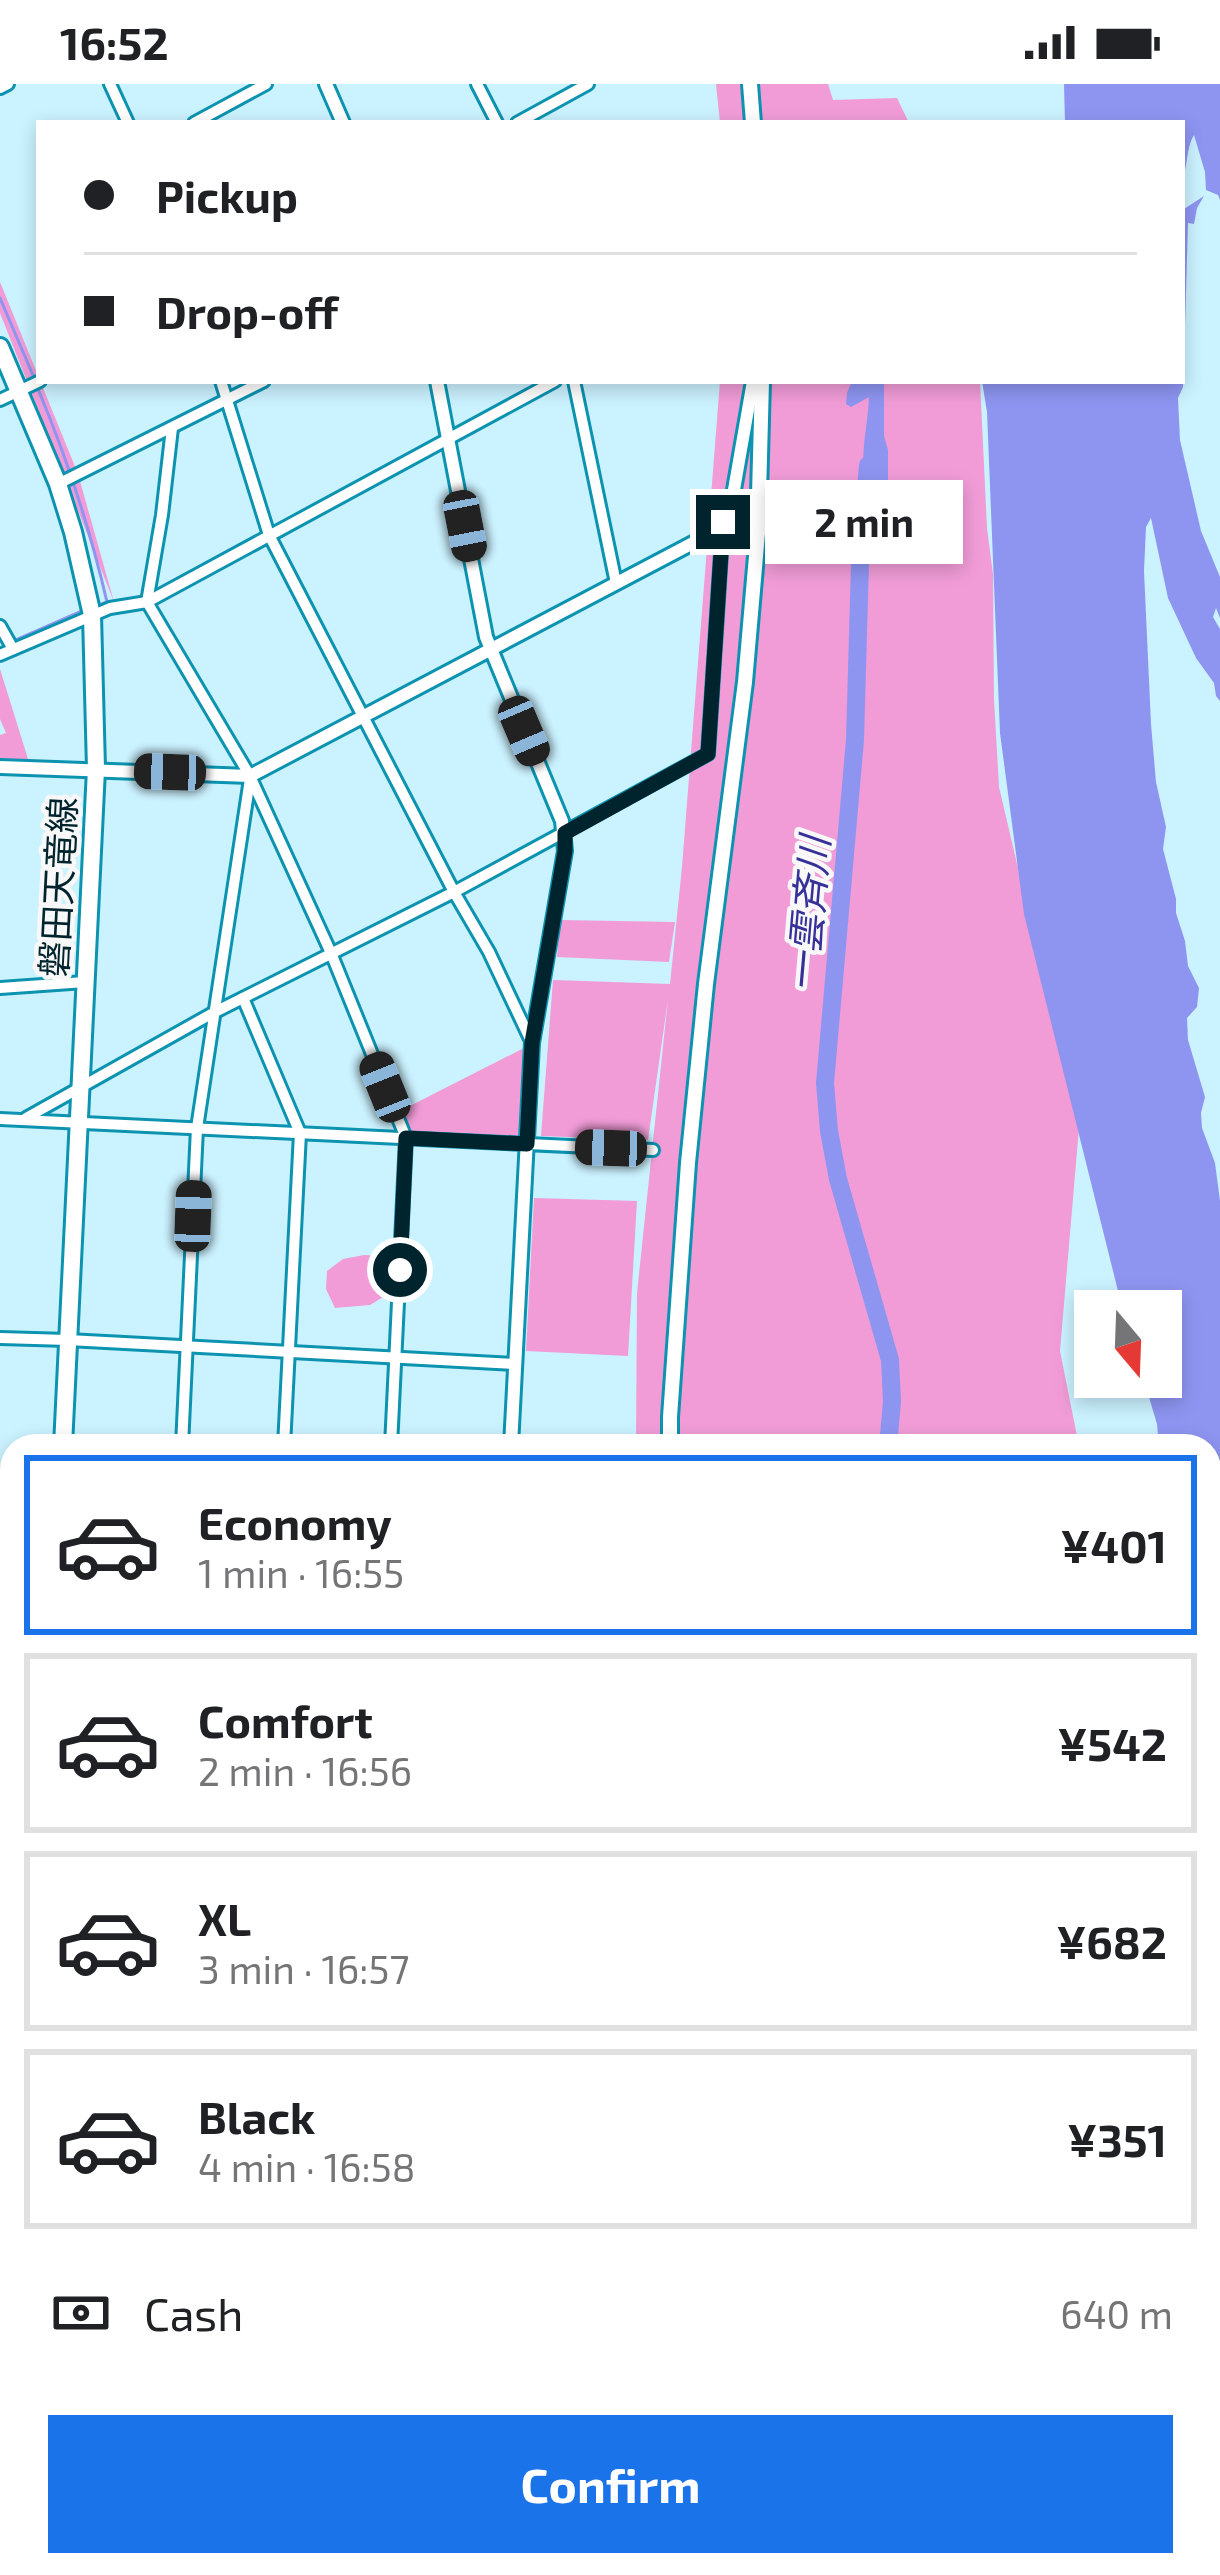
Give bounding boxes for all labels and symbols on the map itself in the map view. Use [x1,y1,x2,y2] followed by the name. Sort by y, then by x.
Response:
[765,480,963,564] callout: 2 min
[440,487,490,565] car
[696,495,750,549] route end
[493,691,555,771] car
[133,753,207,791] car
[31,796,83,978] street label: 磐田天竜線
[777,830,838,994] water label: 一雲斉川
[355,1047,415,1127] car
[574,1129,648,1167] car
[174,1179,212,1253] car
[373,1243,427,1297] route start
[1074,1290,1182,1398] north arrow

